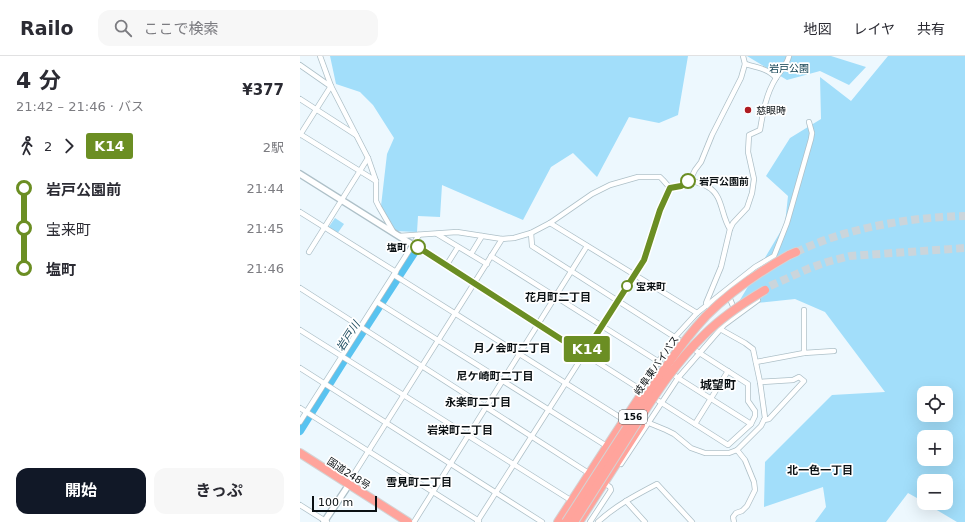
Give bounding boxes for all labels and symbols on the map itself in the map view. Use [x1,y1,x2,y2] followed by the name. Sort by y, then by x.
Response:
[769,63,809,74] park label: 岩戸公園
[743,105,753,115] marker: 慈眼時
[756,105,786,116] place label: 慈眼時
[680,173,696,189] marker: 岩戸公園前
[699,176,749,187] place label: 岩戸公園前
[410,239,426,255] marker: 塩町
[387,242,407,253] place label: 塩町
[621,280,633,292] marker: 宝来町
[636,281,666,292] place label: 宝来町
[525,291,591,304] district label: 花月町二丁目
[334,318,363,354] water label: 岩戸川
[632,334,681,397] street label: 岐阜東バイパス
[564,336,610,362] line badge: K14
[474,342,551,355] district label: 月ノ会町二丁目
[457,370,534,383] district label: 尼ケ崎町二丁目
[700,378,736,392] district label: 城望町
[445,396,511,409] district label: 永楽町二丁目
[619,410,647,424] road number: 156
[427,424,493,437] district label: 岩栄町二丁目
[325,455,372,491] street label: 国道248号
[787,464,853,477] district label: 北一色一丁目
[386,476,452,489] district label: 雪見町二丁目
[312,494,377,513] scale bar

